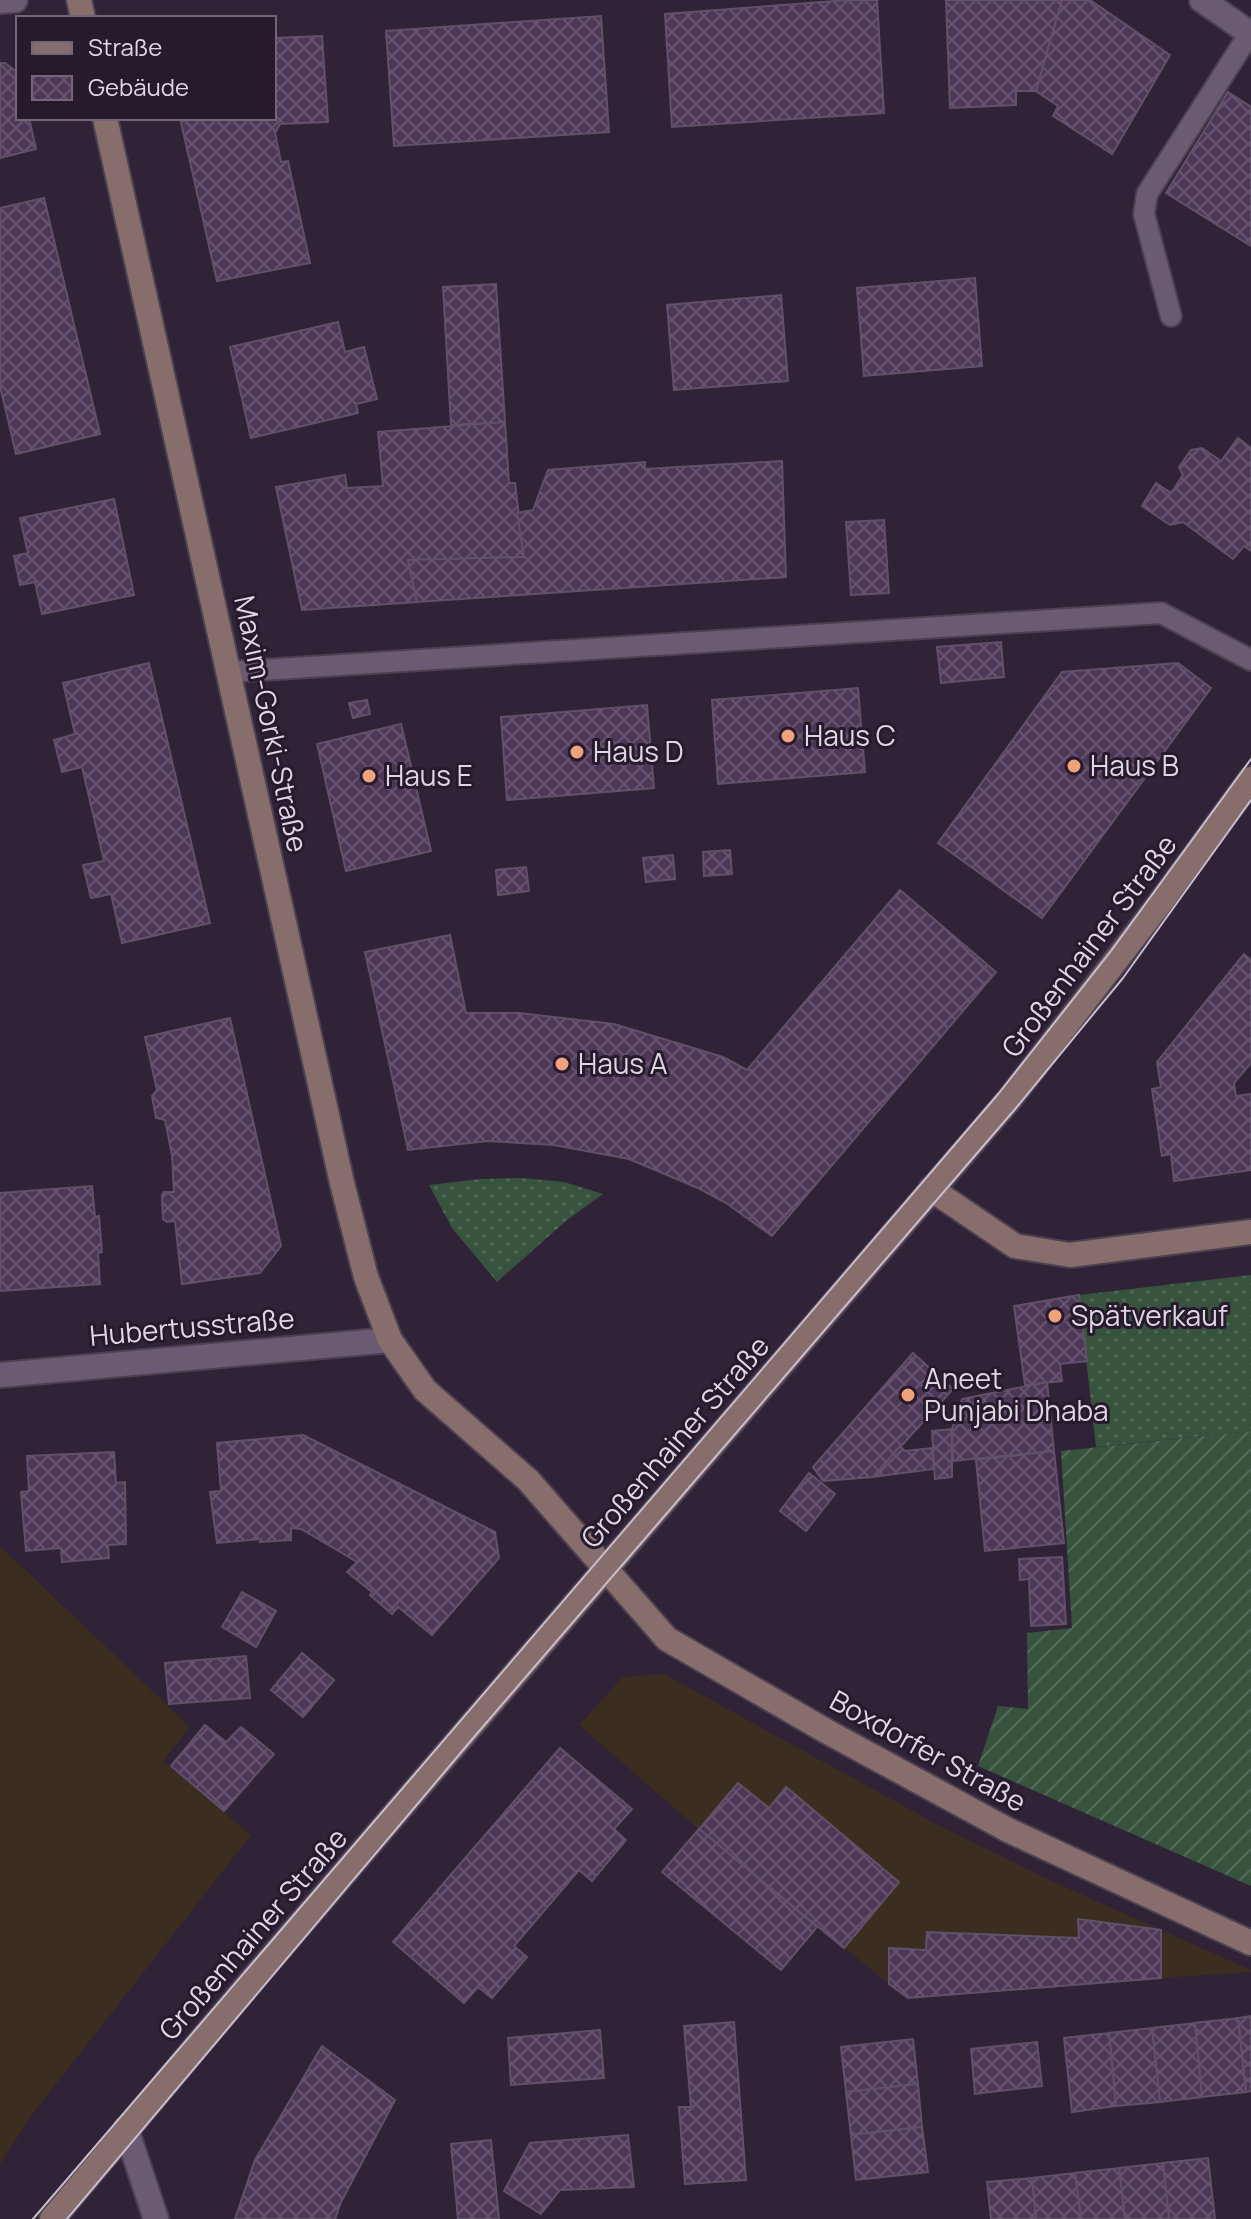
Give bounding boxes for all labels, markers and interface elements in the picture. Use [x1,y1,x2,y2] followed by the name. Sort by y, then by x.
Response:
[16,16,276,120] legend
[88,30,162,63] text: Straße
[88,70,189,103] text: Gebäude
[226,592,318,855] street label: Maxim-Gorki-Straße
[804,716,896,754] place label: Haus C
[779,727,797,745] marker: Haus C
[593,732,683,770] place label: Haus D
[568,743,586,761] marker: Haus D
[1090,746,1179,784] place label: Haus B
[385,756,473,794] place label: Haus E
[1065,757,1083,775] marker: Haus B
[360,767,378,785] marker: Haus E
[992,826,1184,1064] street label: Großenhainer Straße
[578,1044,668,1082] place label: Haus A
[553,1055,571,1073] marker: Haus A
[1071,1296,1228,1334] place label: Spätverkauf
[88,1298,296,1354] street label: Hubertusstraße
[1046,1307,1064,1325] marker: Spätverkauf
[572,1327,777,1555] street label: Großenhainer Straße
[924,1359,1109,1429] place label: Aneet Punjabi Dhaba
[899,1386,917,1404] marker: Aneet Punjabi Dhaba
[823,1680,1033,1820] street label: Boxdorfer Straße
[150,1819,355,2047] street label: Großenhainer Straße

